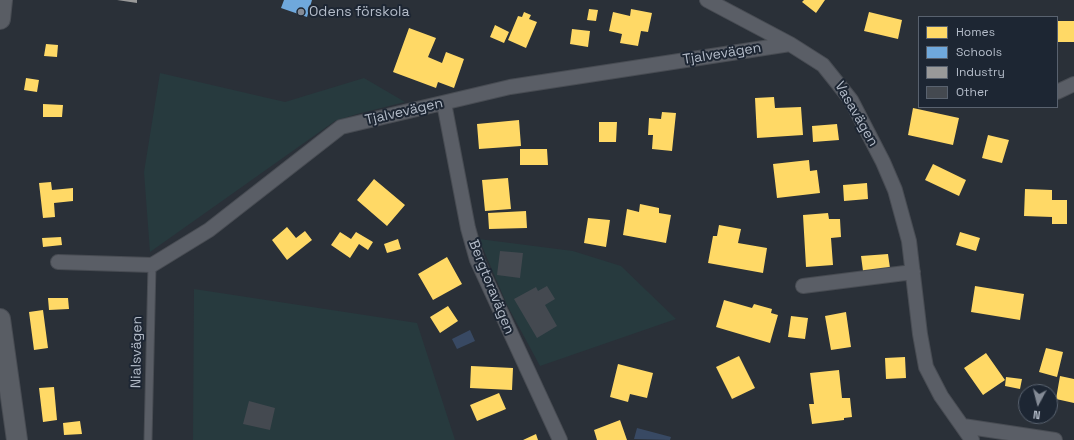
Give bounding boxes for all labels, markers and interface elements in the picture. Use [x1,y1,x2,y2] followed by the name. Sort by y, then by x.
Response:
[309,4,410,20] place label: Odens förskola
[296,7,306,17] marker: Odens förskola
[918,16,1058,108] legend
[956,24,995,40] text: Homes
[681,39,763,69] street label: Tjalvevägen
[956,44,1002,60] text: Schools
[956,64,1005,80] text: Industry
[831,79,881,149] street label: Vasavägen
[956,84,989,100] text: Other
[363,95,445,129] street label: Tjalvevägen
[464,237,518,337] street label: Bergtoravägen
[128,316,146,388] street label: Nialsvägen
[1018,384,1058,424] north arrow
[1032,408,1041,422] text: N

